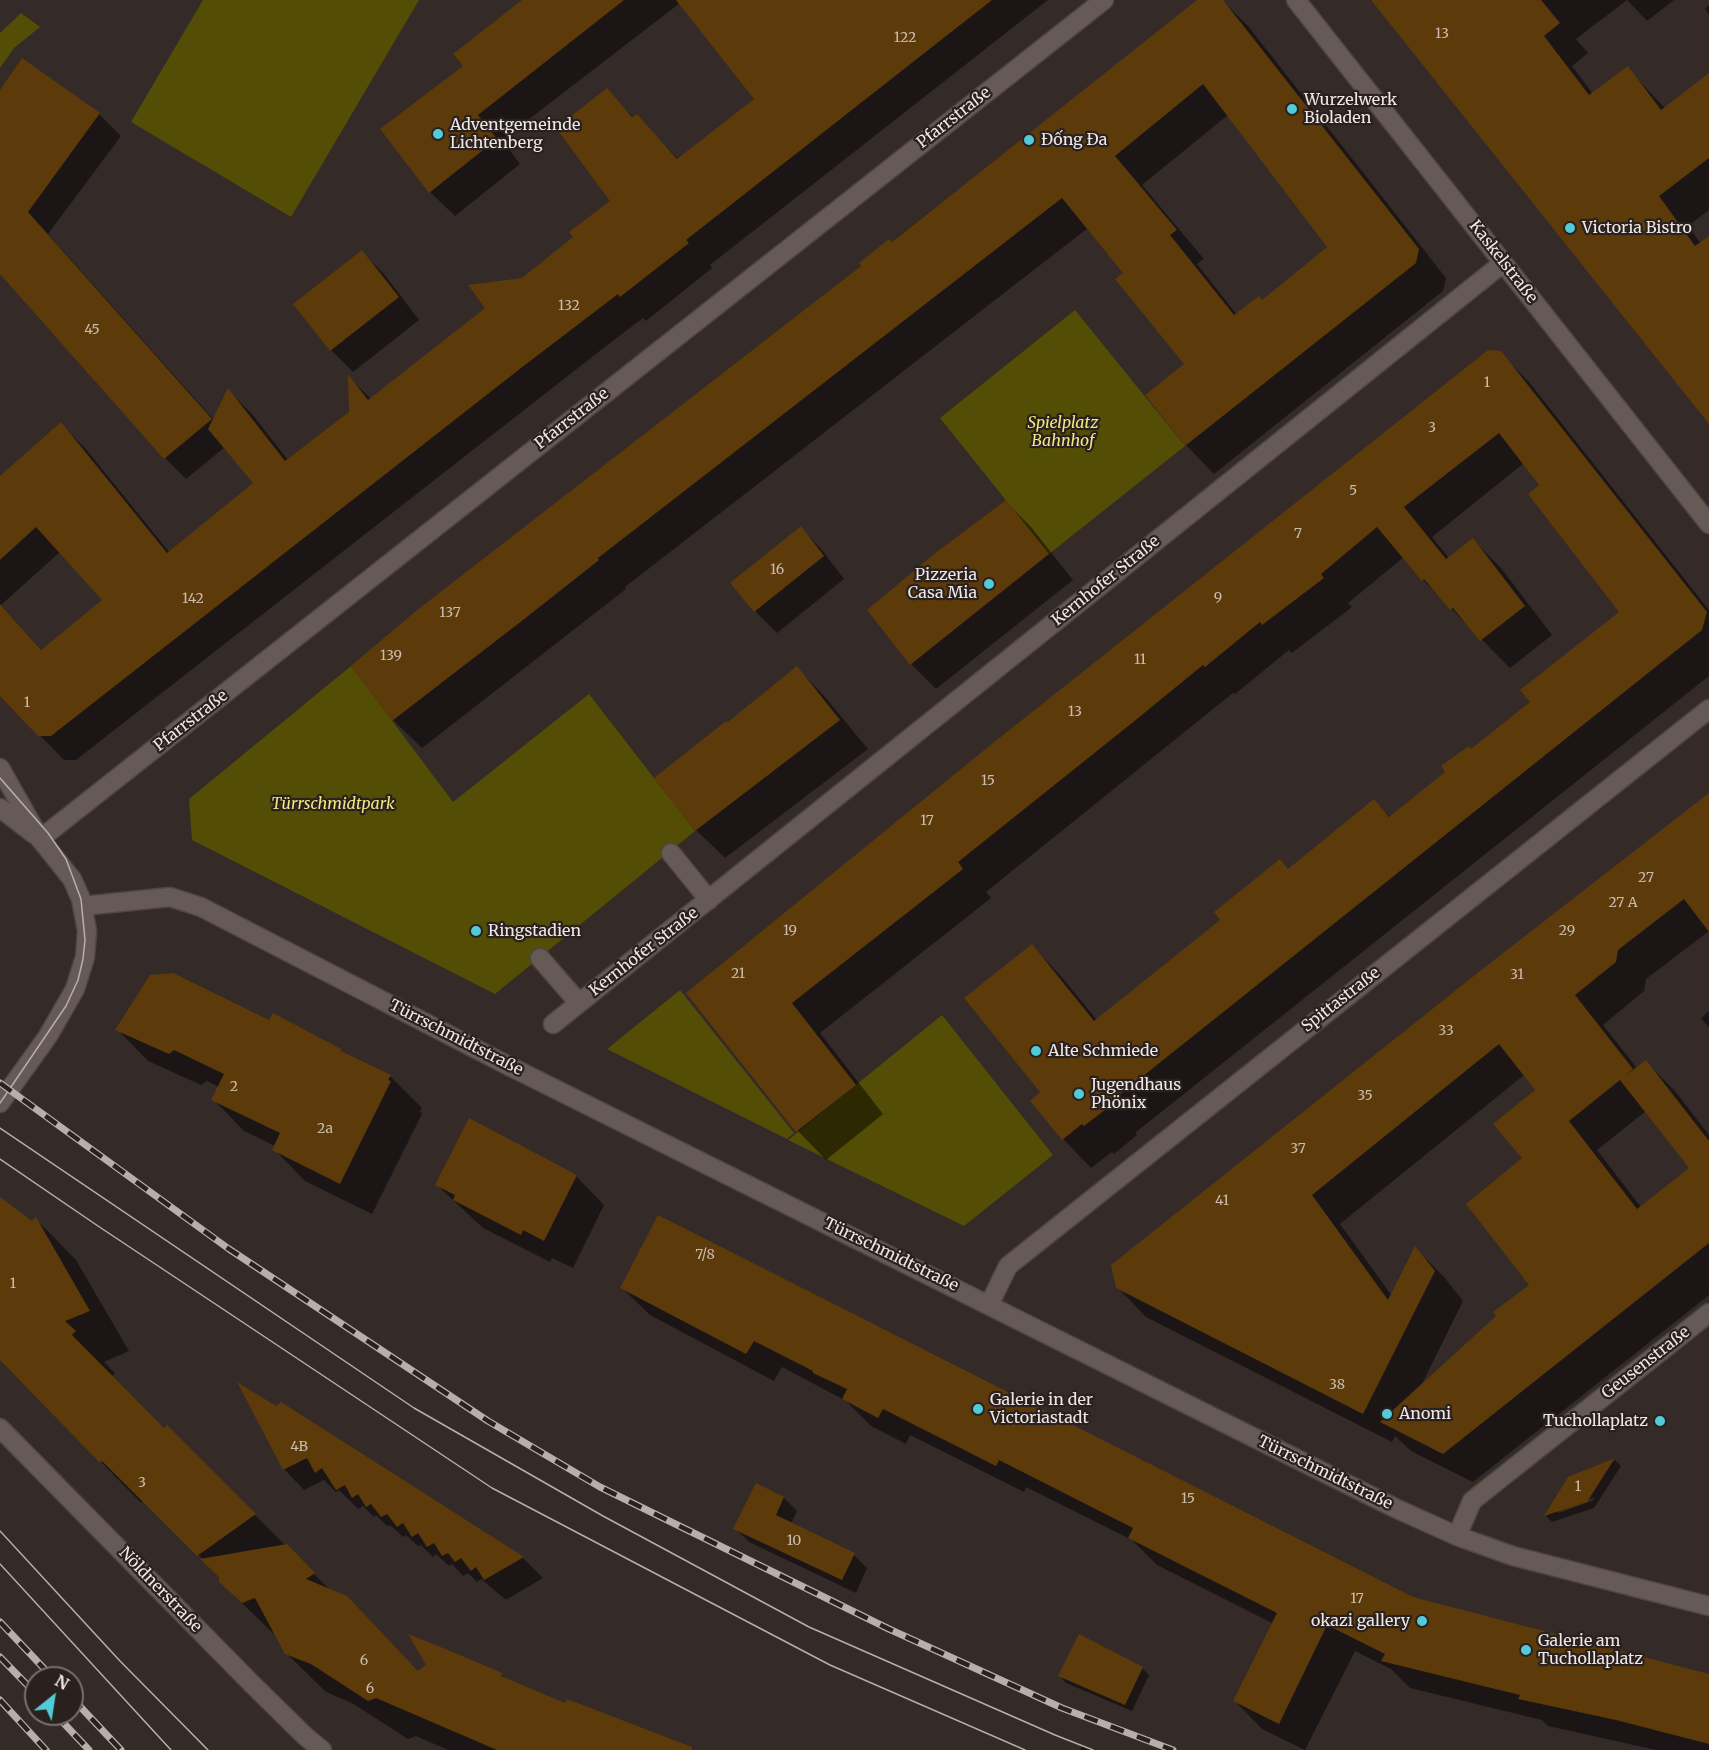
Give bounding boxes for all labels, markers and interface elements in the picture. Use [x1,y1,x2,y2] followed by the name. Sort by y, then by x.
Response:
[1435,26,1449,42] house number: 13
[894,30,916,46] house number: 122
[913,83,995,153] street label: Pfarrstraße
[1304,90,1397,128] place label: Wurzelwerk Bioladen
[1285,102,1299,116] marker: Wurzelwerk Bioladen
[450,115,580,153] place label: Adventgemeinde Lichtenberg
[431,127,445,141] marker: Adventgemeinde Lichtenberg
[1041,130,1107,150] place label: Đống Đa
[1022,133,1036,147] marker: Đống Đa
[1465,217,1541,307] street label: Kaskelstraße
[1582,218,1692,238] place label: Victoria Bistro
[1563,221,1577,235] marker: Victoria Bistro
[558,298,580,314] house number: 132
[84,322,100,338] house number: 45
[1484,375,1490,391] house number: 1
[531,384,613,454] street label: Pfarrstraße
[1028,413,1098,451] park label: Spielplatz Bahnhof
[1428,420,1436,436] house number: 3
[1349,483,1357,499] house number: 5
[1294,526,1302,542] house number: 7
[1048,532,1164,630] street label: Kernhofer Straße
[770,562,784,578] house number: 16
[908,565,977,603] place label: Pizzeria Casa Mia
[982,577,996,591] marker: Pizzeria Casa Mia
[1214,590,1222,606] house number: 9
[182,591,204,607] house number: 142
[439,605,461,621] house number: 137
[380,648,402,664] house number: 139
[1134,652,1146,668] house number: 11
[150,686,232,756] street label: Pfarrstraße
[24,695,30,711] house number: 1
[1068,704,1082,720] house number: 13
[981,773,995,789] house number: 15
[271,794,395,814] park label: Türrschmidtpark
[920,813,934,829] house number: 17
[1638,870,1654,886] house number: 27
[1608,895,1638,911] house number: 27 A
[586,904,702,1000] street label: Kernhofer Straße
[488,921,581,941] place label: Ringstadien
[783,923,797,939] house number: 19
[1559,923,1575,939] house number: 29
[469,924,483,938] marker: Ringstadien
[1298,963,1384,1037] street label: Spittastraße
[731,966,745,982] house number: 21
[1510,967,1524,983] house number: 31
[386,996,526,1080] street label: Türrschmidtstraße
[1438,1023,1454,1039] house number: 33
[1048,1041,1158,1061] place label: Alte Schmiede
[1029,1044,1043,1058] marker: Alte Schmiede
[1091,1075,1181,1113] place label: Jugendhaus Phönix
[230,1079,238,1095] house number: 2
[1072,1087,1086,1101] marker: Jugendhaus Phönix
[1357,1088,1373,1104] house number: 35
[317,1121,333,1137] house number: 2a
[1290,1141,1306,1157] house number: 37
[1215,1193,1229,1209] house number: 41
[821,1214,961,1296] street label: Türrschmidtstraße
[695,1247,715,1263] house number: 7/8
[10,1276,16,1292] house number: 1
[1598,1323,1694,1403] street label: Geusenstraße
[1329,1377,1345,1393] house number: 38
[990,1390,1093,1428] place label: Galerie in der Victoriastadt
[971,1402,985,1416] marker: Galerie in der Victoriastadt
[1399,1404,1451,1424] place label: Anomi
[1380,1407,1394,1421] marker: Anomi
[1543,1411,1648,1431] place label: Tuchollaplatz
[1653,1414,1667,1428] marker: Tuchollaplatz
[1255,1432,1395,1514] street label: Türrschmidtstraße
[290,1439,308,1455] house number: 4B
[138,1475,146,1491] house number: 3
[1575,1479,1581,1495] house number: 1
[1181,1491,1195,1507] house number: 15
[787,1533,801,1549] house number: 10
[115,1543,205,1637] street label: Nöldnerstraße
[1350,1591,1364,1607] house number: 17
[1311,1611,1410,1631] place label: okazi gallery
[1415,1614,1429,1628] marker: okazi gallery
[1538,1631,1643,1669] place label: Galerie am Tuchollaplatz
[1519,1643,1533,1657] marker: Galerie am Tuchollaplatz
[360,1653,368,1669] house number: 6
[24,1666,84,1726] north arrow
[52,1670,72,1694] text: N
[366,1681,374,1697] house number: 6

